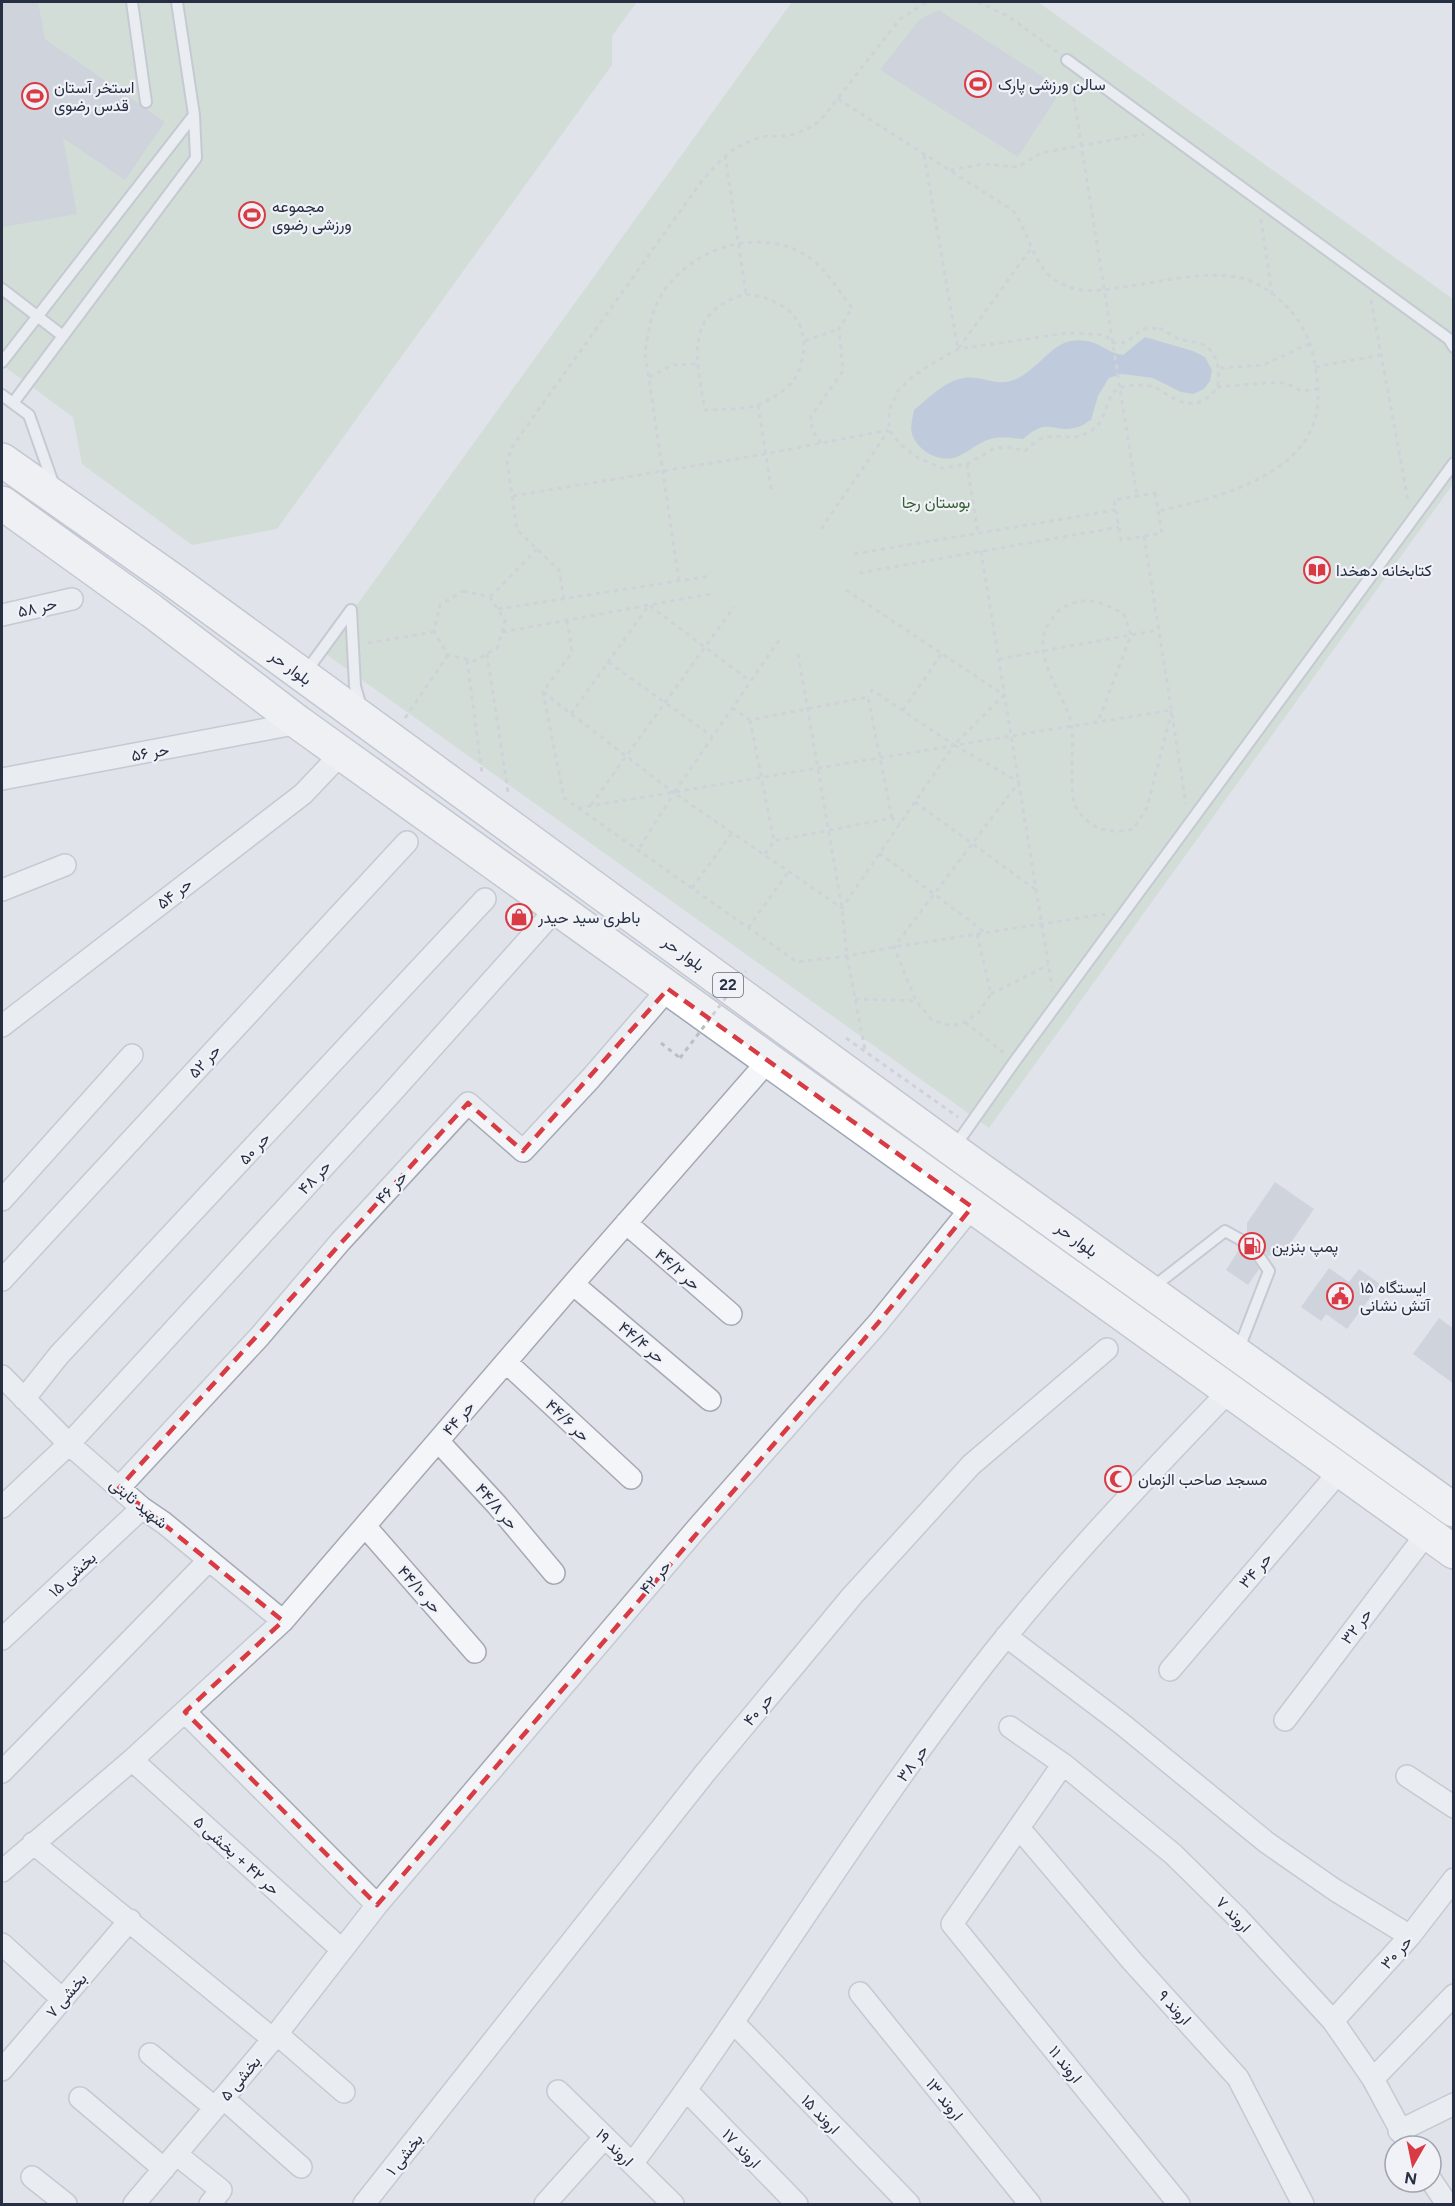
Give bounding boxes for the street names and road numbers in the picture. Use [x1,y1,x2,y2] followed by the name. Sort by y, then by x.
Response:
[16,594,59,622] street label: حر ۵۸
[265,645,315,690] street label: بلوار حر
[130,740,171,766] street label: حر ۵۶
[153,874,197,914] street label: حر ۵۴
[658,931,708,976] street label: بلوار حر
[713,973,743,997] road number: 22
[184,1041,225,1083] street label: حر ۵۲
[235,1128,275,1169] street label: حر ۵۰
[294,1156,336,1199] street label: حر ۴۸
[372,1167,412,1208] street label: حر ۴۶
[1051,1217,1101,1262] street label: بلوار حر
[651,1245,704,1295] street label: حر ۴۴/۲
[614,1318,669,1368] street label: حر ۴۴/۴
[541,1395,594,1446] street label: حر ۴۴/۶
[438,1397,479,1440] street label: حر ۴۴
[105,1474,172,1533] street label: شهید ثابتی
[471,1479,522,1534] street label: حر ۴۴/۸
[45,1548,101,1602] street label: بخشی ۱۵
[1235,1549,1277,1593] street label: حر ۳۴
[636,1556,676,1599] street label: حر ۴۲
[393,1562,446,1618] street label: حر ۴۴/۱۰
[1337,1604,1377,1649] street label: حر ۳۲
[739,1689,778,1730] street label: حر ۴۰
[893,1741,933,1786] street label: حر ۳۸
[189,1812,284,1900] street label: حر ۴۲ + بخشی ۵
[1211,1892,1255,1937] street label: اروند ۷
[1377,1932,1417,1974] street label: حر ۳۰
[42,1969,92,2022] street label: بخشی ۷
[1153,1986,1195,2029] street label: اروند ۹
[1044,2042,1086,2087] street label: اروند ۱۱
[216,2052,265,2105] street label: بخشی ۵
[921,2075,967,2125] street label: اروند ۱۳
[797,2091,844,2139] street label: اروند ۱۵
[591,2125,637,2171] street label: اروند ۱۹
[718,2125,765,2173] street label: اروند ۱۷
[382,2130,428,2180] street label: بخشی ۱

